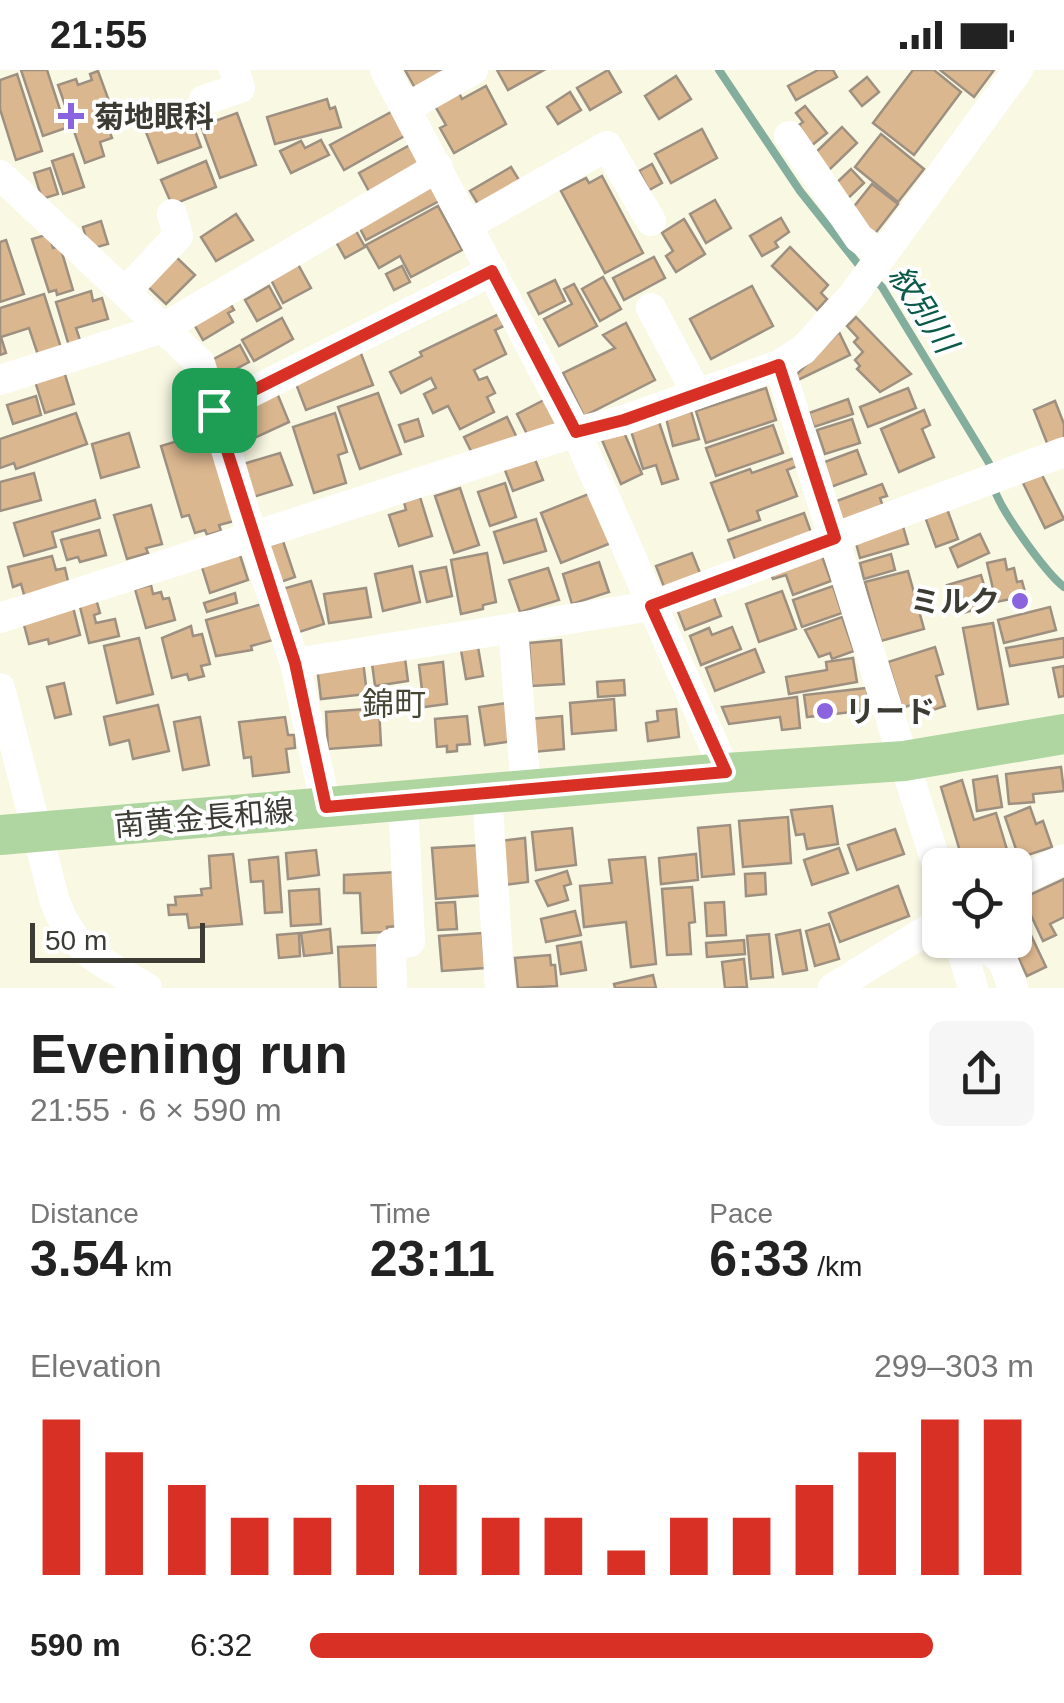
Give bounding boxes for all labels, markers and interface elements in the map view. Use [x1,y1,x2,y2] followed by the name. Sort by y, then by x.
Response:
[50,14,147,56] text: 21:55
[94,100,214,133] place label: 菊地眼科
[58,103,84,129] marker: 菊地眼科
[882,259,966,362] water label: 紋別川
[172,368,257,453] pin
[187,383,242,438] icon: arrive
[910,585,1000,618] place label: ミルク
[1009,590,1031,612] marker: ミルク
[362,686,426,722] district label: 錦町
[845,695,935,728] place label: リード
[814,700,836,722] marker: リード
[113,794,295,842] street label: 南黄金長和線
[922,848,1032,958] map controls
[922,848,1032,958] button: locate
[30,918,205,963] scale bar
[45,925,107,956] text: 50 m
[929,1021,1034,1126] button: share
[30,1023,348,1085] text: Evening run
[30,1092,282,1128] text: 21:55 · 6 × 590 m
[30,1198,139,1229] text: Distance
[370,1198,431,1229] text: Time
[709,1198,773,1229] text: Pace
[30,1231,127,1287] text: 3.54
[370,1231,495,1287] text: 23:11
[709,1231,809,1287] text: 6:33
[127,1251,172,1282] text: km
[809,1251,862,1282] text: /km
[30,1348,162,1384] text: Elevation
[874,1348,1034,1384] text: 299–303 m
[30,1627,121,1663] text: 590 m
[190,1627,252,1663] text: 6:32

